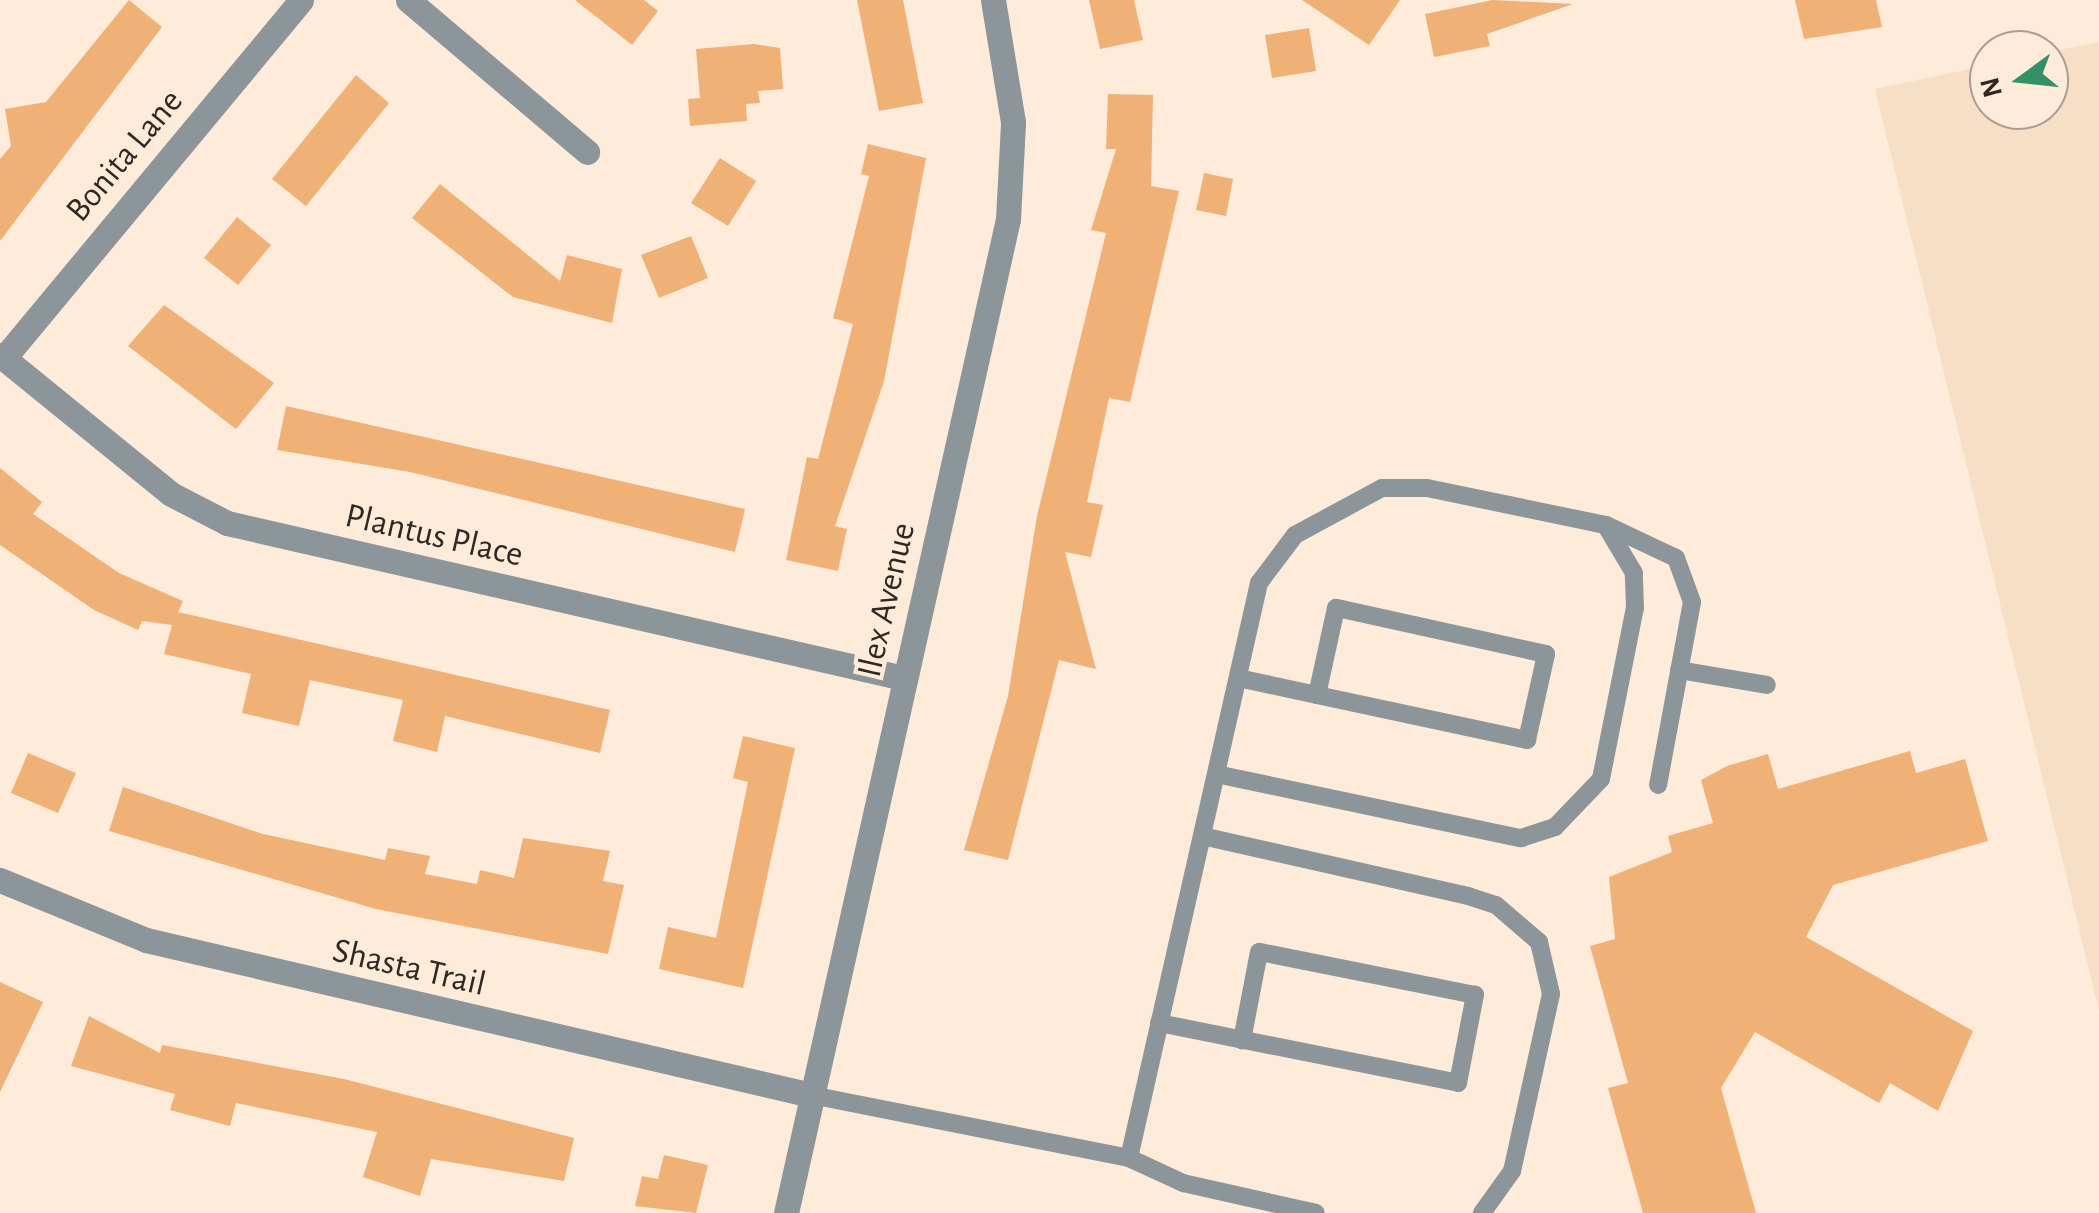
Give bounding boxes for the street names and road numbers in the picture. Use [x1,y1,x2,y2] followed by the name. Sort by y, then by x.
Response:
[58,81,192,231] street label: Bonita Lane
[341,495,527,577] street label: Plantus Place
[849,519,925,681] street label: Ilex Avenue
[328,930,490,1006] street label: Shasta Trail

